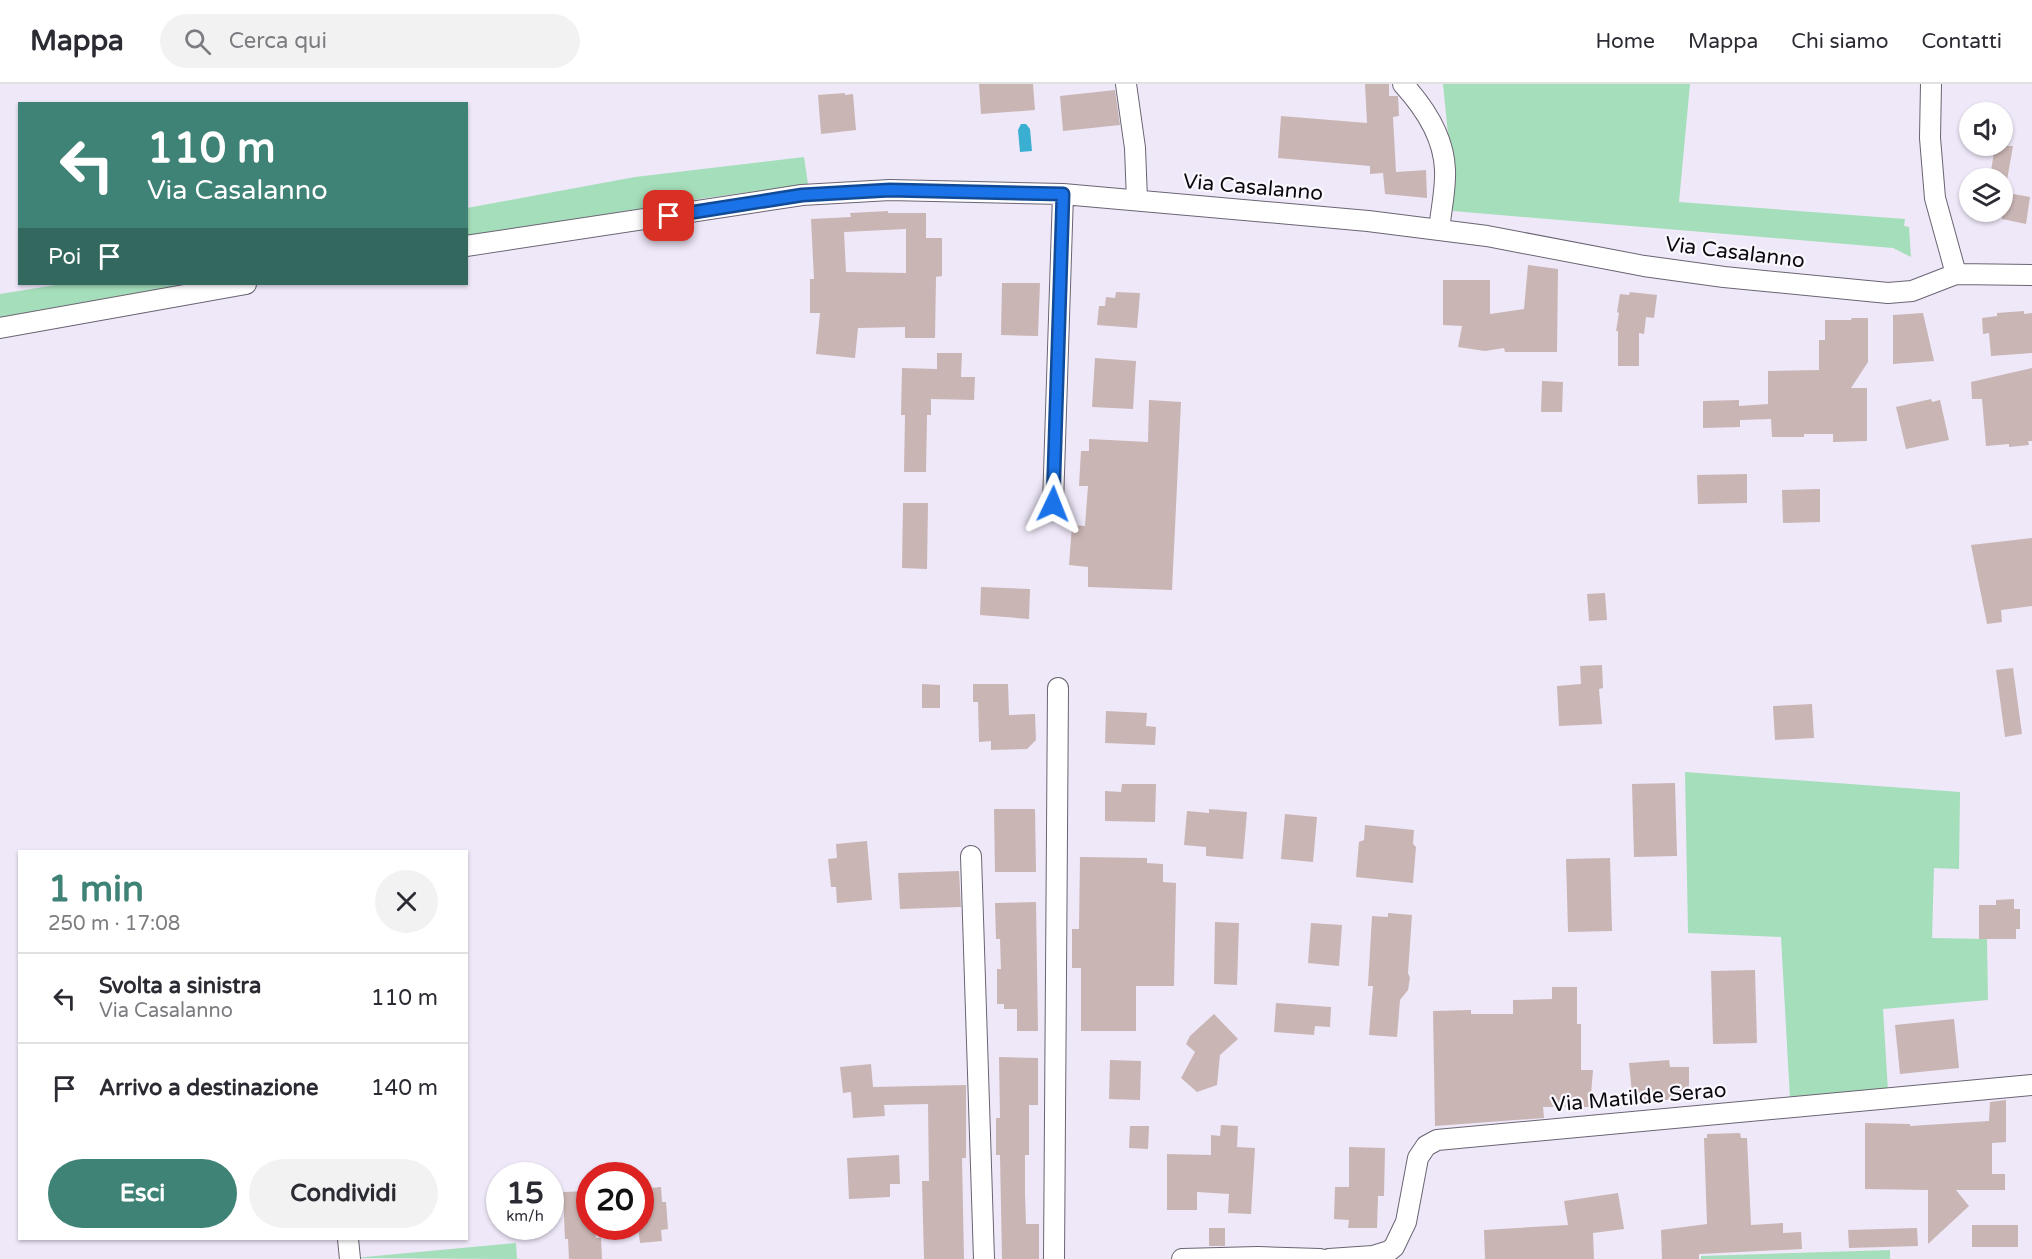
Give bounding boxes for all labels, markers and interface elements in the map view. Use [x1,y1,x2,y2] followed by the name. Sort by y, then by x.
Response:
[160,14,580,68] search box
[30,24,124,58] text: Mappa
[181,25,214,58] icon: search
[229,28,327,54] text: Cerca qui
[1595,29,1655,54] text: Home
[1688,29,1758,54] text: Mappa
[1791,29,1889,54] text: Chi siamo
[1922,29,2002,54] text: Contatti
[1959,102,2013,222] map controls
[1959,102,2013,156] button: sound
[147,123,276,174] text: 110 m
[48,126,126,204] icon: left
[1959,168,2013,222] button: layers
[1182,169,1324,206] street label: Via Casalanno
[147,174,328,207] text: Via Casalanno
[643,190,694,241] pin
[652,199,685,232] icon: arrive
[1664,232,1806,273] street label: Via Casalanno
[93,240,126,273] icon: arrive
[48,244,81,270] text: Poi
[1021,472,1085,536] position arrow
[48,868,144,911] text: 1 min
[375,870,438,933] button: close
[48,912,180,936] text: 250 m · 17:08
[99,973,261,999] text: Svolta a sinistra
[48,982,81,1015] icon: left
[371,985,438,1011] text: 110 m
[99,999,233,1023] text: Via Casalanno
[48,1072,81,1105] icon: arrive
[99,1075,318,1101] text: Arrivo a destinazione
[371,1075,438,1101] text: 140 m
[1551,1077,1727,1118] street label: Via Matilde Serao
[48,1159,237,1228] button: Esci
[249,1159,438,1228] button: Condividi
[576,1162,654,1240] speed limit sign: 20
[506,1175,544,1212] text: 15
[506,1207,544,1225] text: km/h

